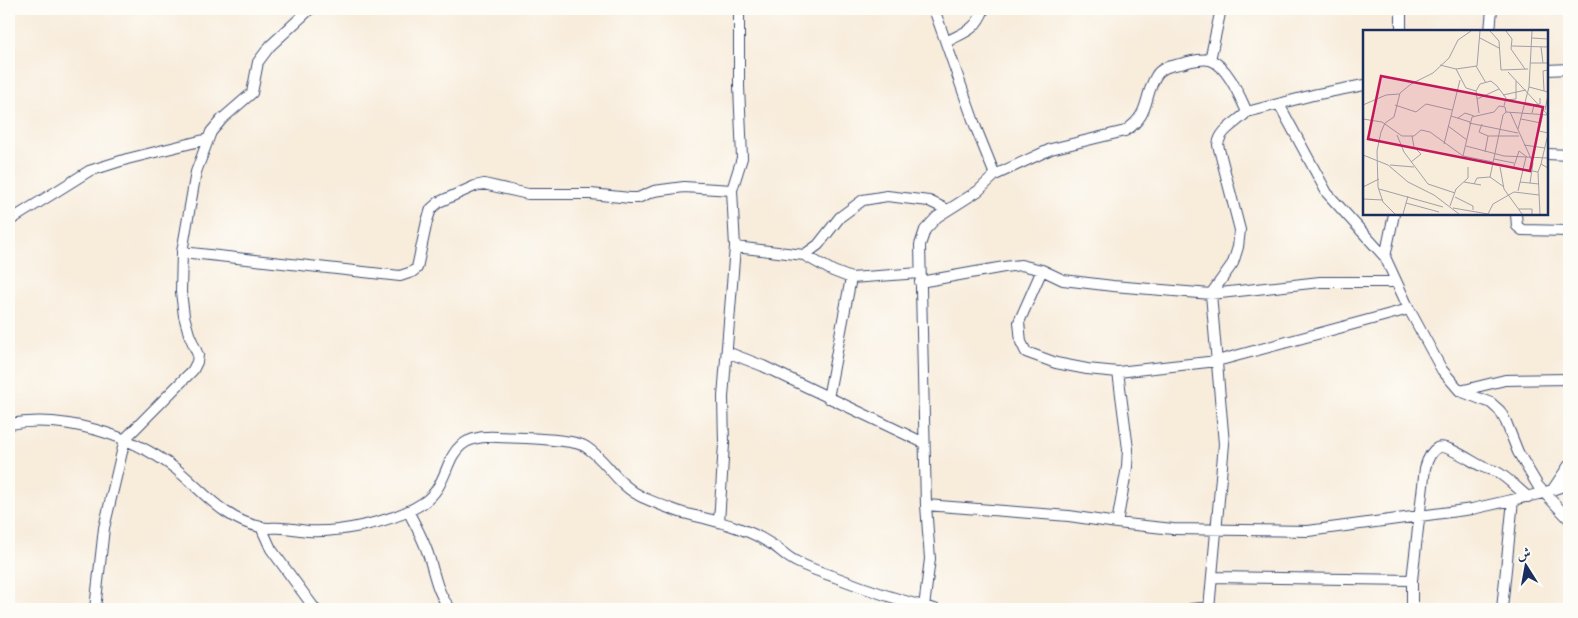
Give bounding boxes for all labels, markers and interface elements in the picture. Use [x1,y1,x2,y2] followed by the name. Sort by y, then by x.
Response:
[1363,30,1548,215] inset map
[1500,540,1550,590] north arrow
[1515,543,1532,563] text: ش

